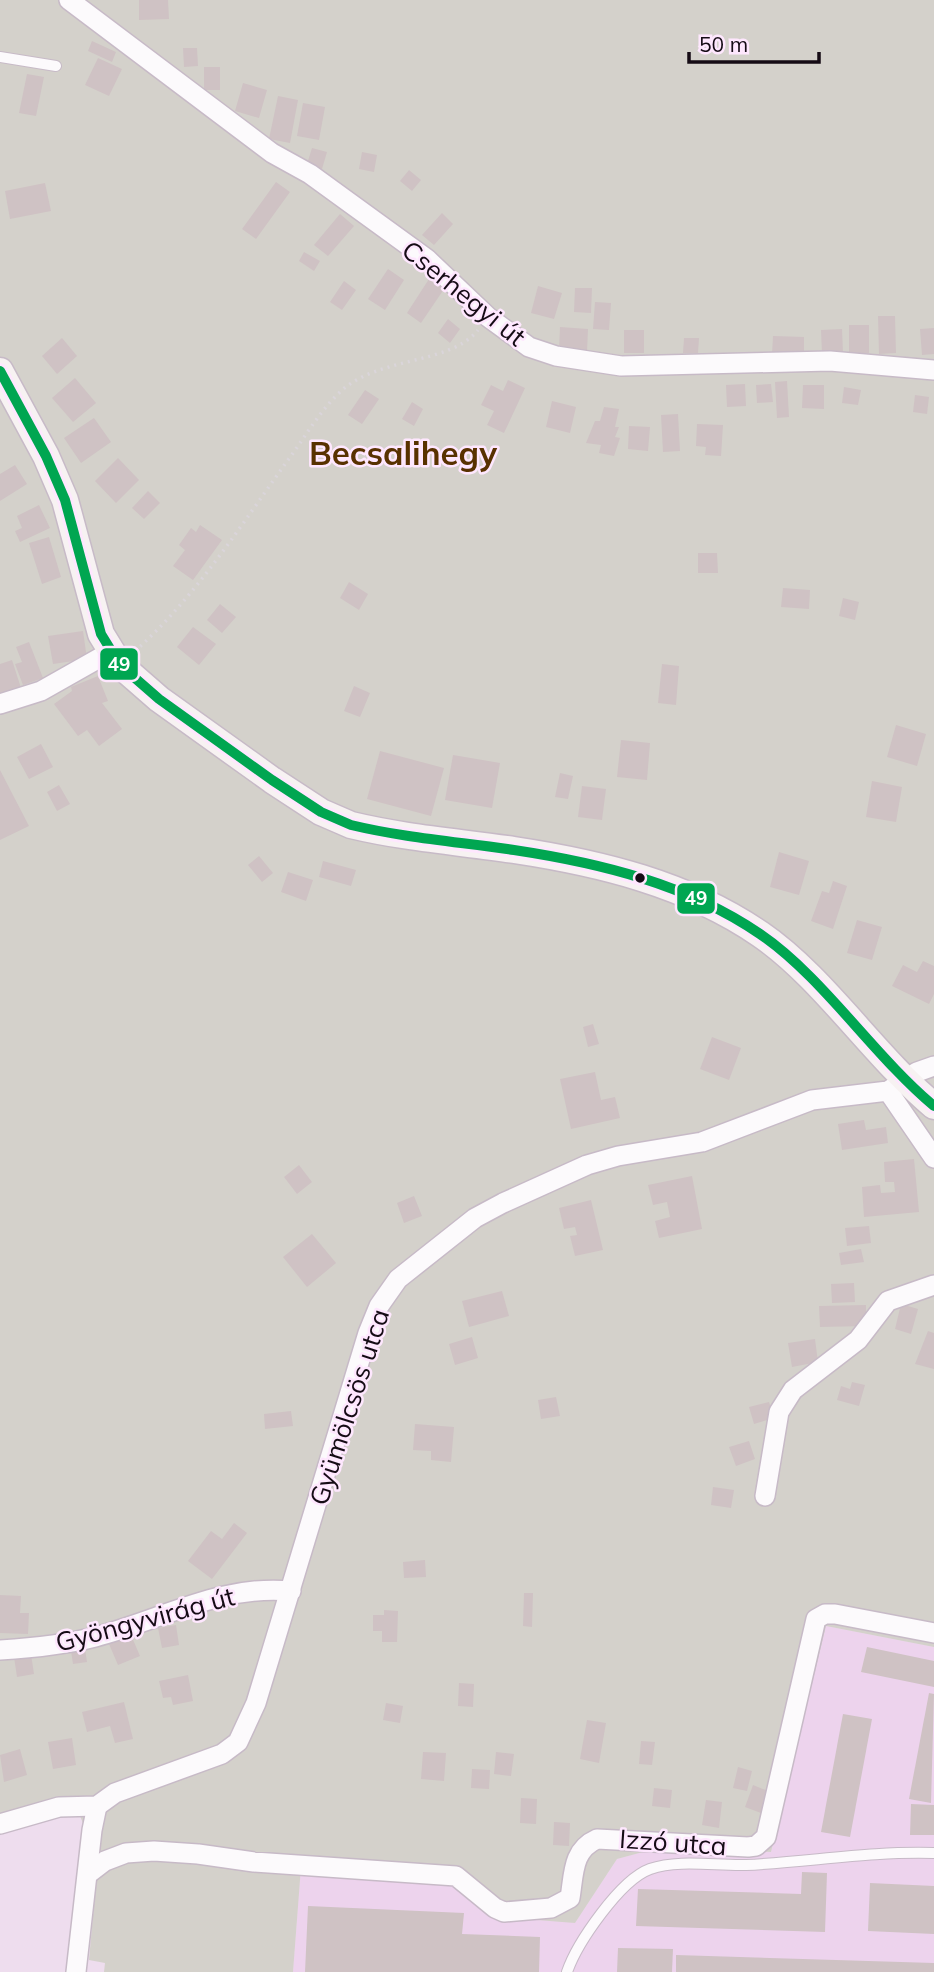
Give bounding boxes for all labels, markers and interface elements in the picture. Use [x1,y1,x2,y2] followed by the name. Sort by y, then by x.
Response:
[689,21,818,65] scale bar
[699,31,748,57] text: 50 m
[395,233,533,353] street label: Cserhegyi út
[309,432,497,473] district label: Becsalihegy
[99,647,139,681] line badge: 49
[108,652,130,676] text: 49
[633,871,647,885] unlabelled marker
[676,882,716,915] line badge: 49
[685,886,707,910] text: 49
[302,1305,396,1509] street label: Gyümölcsös utca
[52,1579,238,1659] street label: Gyöngyvirág út
[618,1822,728,1862] street label: Izzó utca

